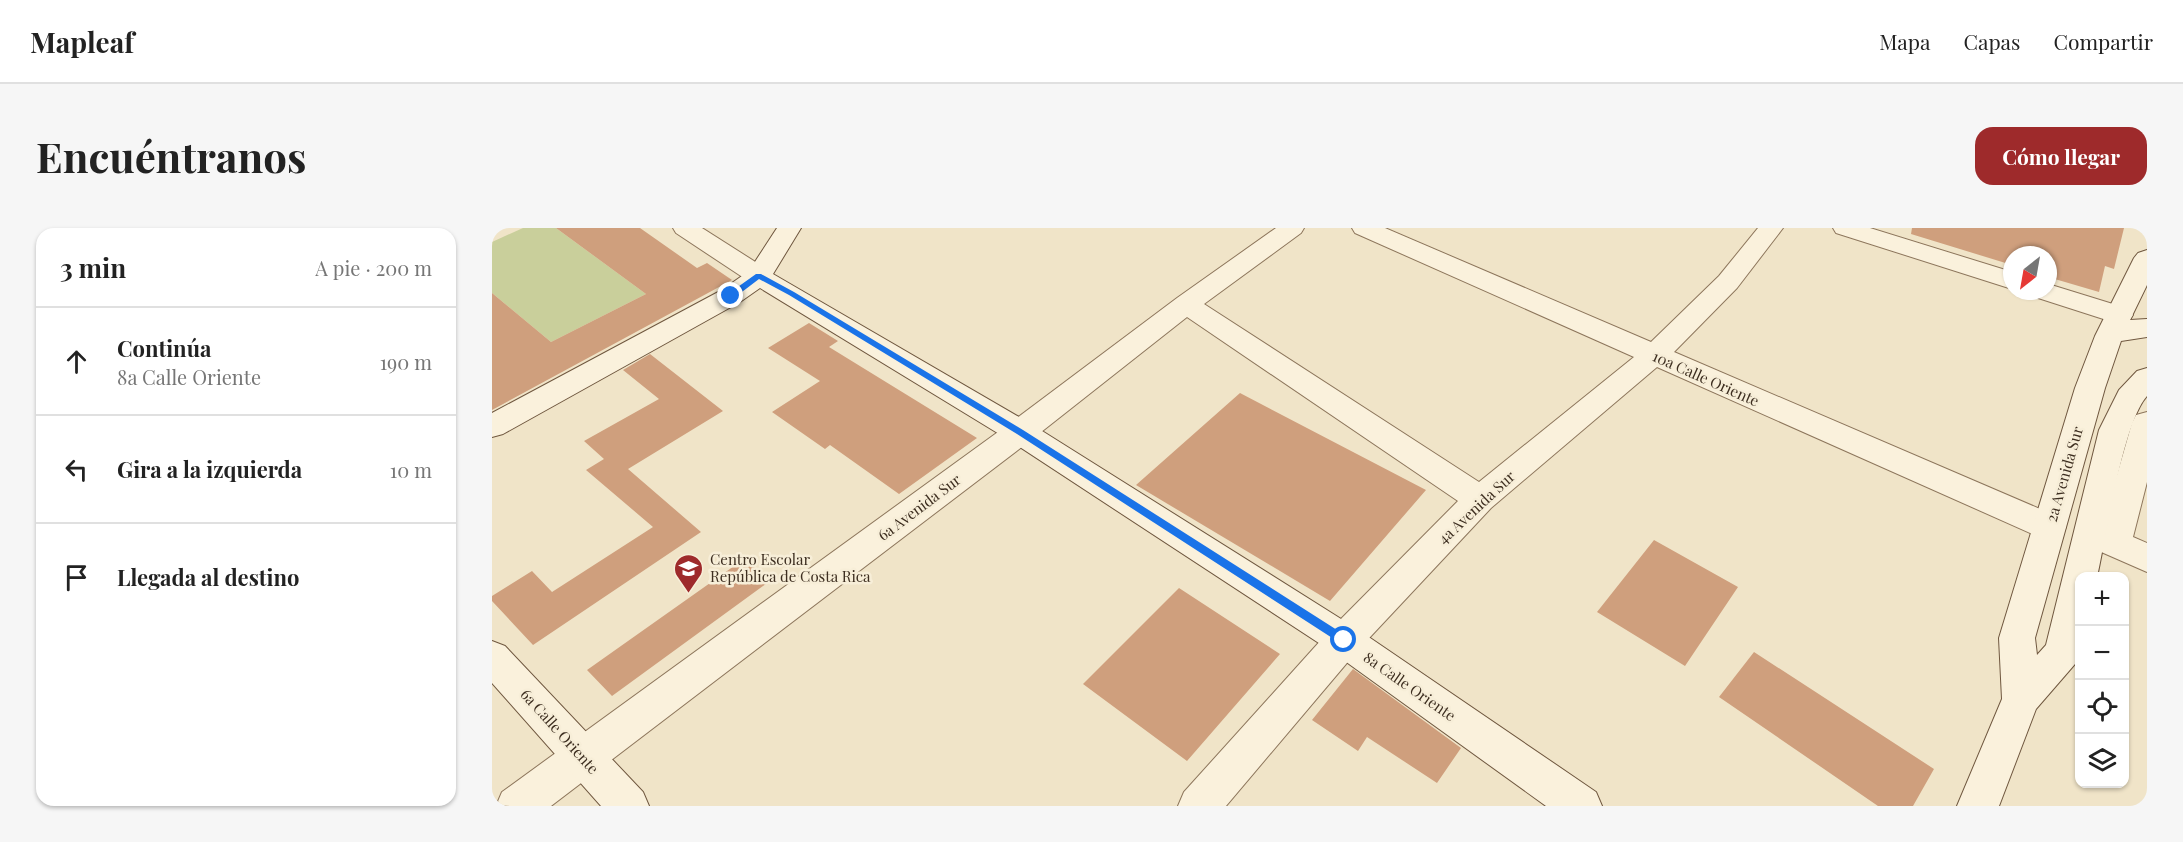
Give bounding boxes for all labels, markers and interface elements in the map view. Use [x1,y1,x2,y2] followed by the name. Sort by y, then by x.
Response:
[30,23,134,60] text: Mapleaf
[1879,27,1931,55] text: Mapa
[1964,27,2020,55] text: Capas
[2053,27,2153,55] text: Compartir
[1975,127,2147,185] button: Cómo llegar
[36,128,306,184] text: Encuéntranos
[2003,246,2057,300] north arrow
[60,250,126,285] text: 3 min
[315,254,432,281] text: A pie · 200 m
[717,282,743,308] route end
[117,333,211,363] text: Continúa
[60,345,93,378] icon: ahead
[1650,346,1762,410] street label: 10a Calle Oriente
[380,348,432,375] text: 190 m
[117,363,261,390] text: 8a Calle Oriente
[2041,424,2087,524] street label: 2a Avenida Sur
[60,453,93,486] icon: left
[117,454,302,484] text: Gira a la izquierda
[390,456,432,483] text: 10 m
[1433,466,1519,548] street label: 4a Avenida Sur
[873,469,965,545] street label: 6a Avenida Sur
[710,549,871,586] place label: Centro Escolar República de Costa Rica
[673,552,705,594] school or university icon: Centro Escolar República de Costa Rica
[60,561,93,594] icon: arrive
[117,562,299,592] text: Llegada al destino
[2075,572,2129,788] map controls
[2075,572,2129,626] button: +
[1330,626,1356,652] route start
[2075,626,2129,680] button: −
[1360,647,1460,725] street label: 8a Calle Oriente
[2075,680,2129,734] button: locate
[516,684,604,778] street label: 6a Calle Oriente
[2075,734,2129,788] button: layers

